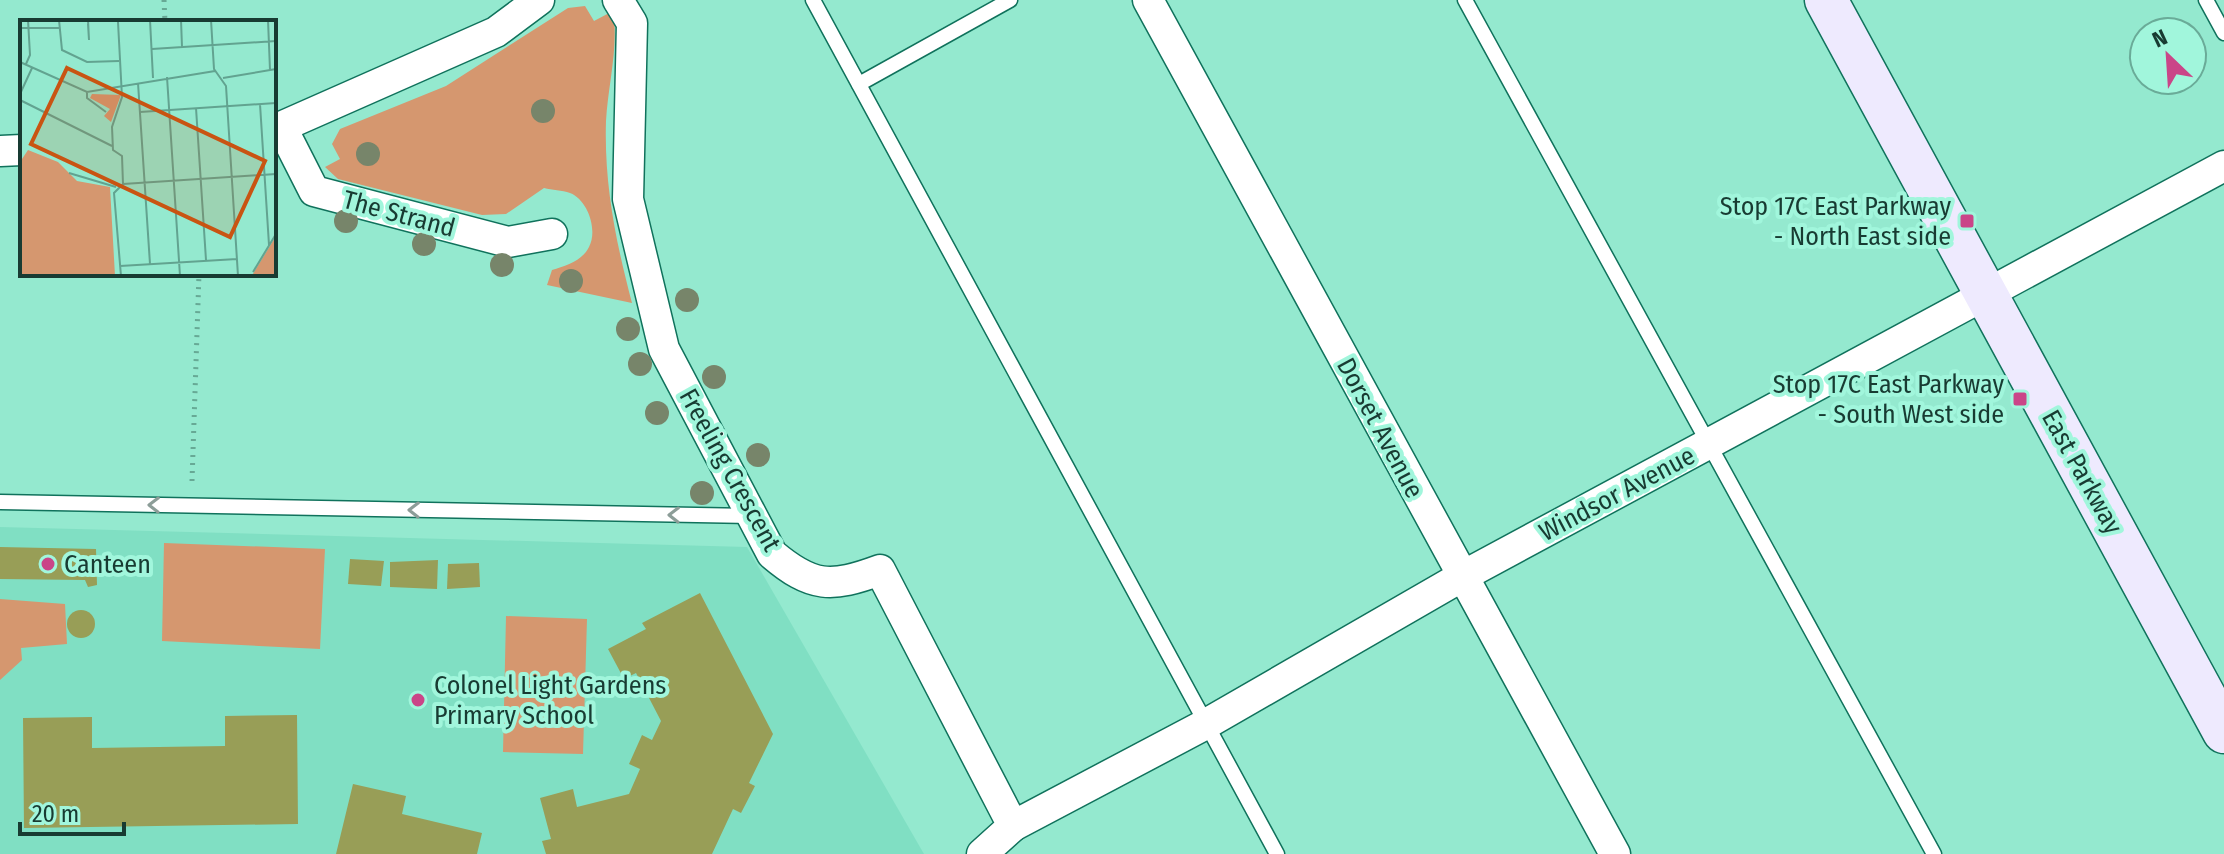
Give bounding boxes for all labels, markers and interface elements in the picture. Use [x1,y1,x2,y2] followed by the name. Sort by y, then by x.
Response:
[2128,16,2208,96] north arrow
[20,20,276,276] inset map
[2148,23,2171,53] text: N
[340,184,458,244] street label: The Strand
[1720,191,1951,252] place label: Stop 17C East Parkway - North East side
[1958,212,1976,230] marker: Stop 17C East Parkway - North East side
[1330,353,1430,503] street label: Dorset Avenue
[1773,369,2004,430] place label: Stop 17C East Parkway - South West side
[673,383,788,557] street label: Freeling Crescent
[2011,390,2029,408] marker: Stop 17C East Parkway - South West side
[2035,405,2129,540] street label: East Parkway
[1534,440,1700,548] street label: Windsor Avenue
[147,497,160,514] one-way arrow
[407,501,420,519] one-way arrow
[667,506,680,523] one-way arrow
[64,549,151,580] place label: Canteen
[39,555,57,573] marker: Canteen
[434,670,666,731] place label: Colonel Light Gardens Primary School
[409,691,427,709] marker: Colonel Light Gardens Primary School
[20,786,124,836] scale bar
[32,800,79,828] text: 20 m

